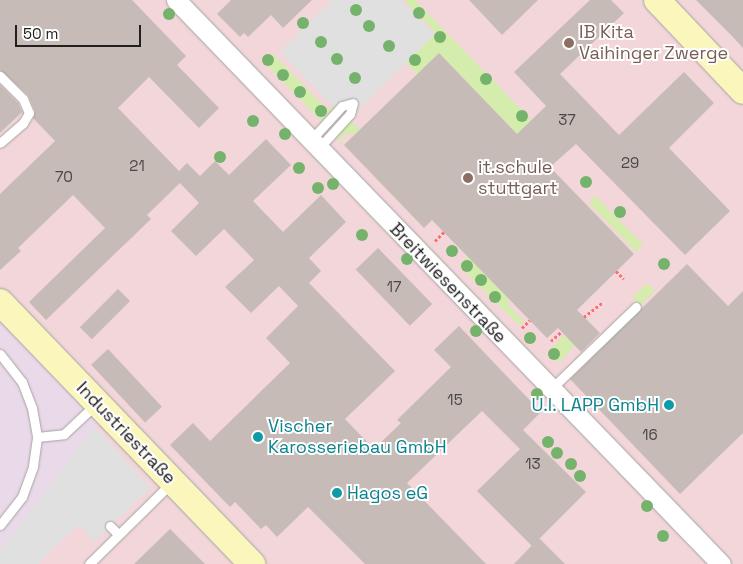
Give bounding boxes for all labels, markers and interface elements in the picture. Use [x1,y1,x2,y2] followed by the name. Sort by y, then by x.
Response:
[18,15,144,47] scale bar
[579,22,728,64] place label: IB Kita Vaihinger Zwerge
[23,24,58,43] text: 50 m
[563,37,575,49] marker: IB Kita Vaihinger Zwerge
[558,111,576,129] house number: 37
[621,154,639,172] house number: 29
[129,157,145,175] house number: 21
[478,157,558,200] place label: it.schule stuttgart
[55,168,73,186] house number: 70
[462,172,474,184] marker: it.schule stuttgart
[385,218,511,348] street label: Breitwiesenstraße
[387,278,401,296] house number: 17
[72,377,180,489] street label: Industriestraße
[447,391,463,409] house number: 15
[531,394,659,416] place label: U.I. LAPP GmbH
[663,399,675,411] marker: U.I. LAPP GmbH
[268,416,447,458] place label: Vischer Karosseriebau GmbH
[642,426,658,444] house number: 16
[252,431,264,443] marker: Vischer Karosseriebau GmbH
[525,455,541,473] house number: 13
[347,482,428,504] place label: Hagos eG
[331,487,343,499] marker: Hagos eG

